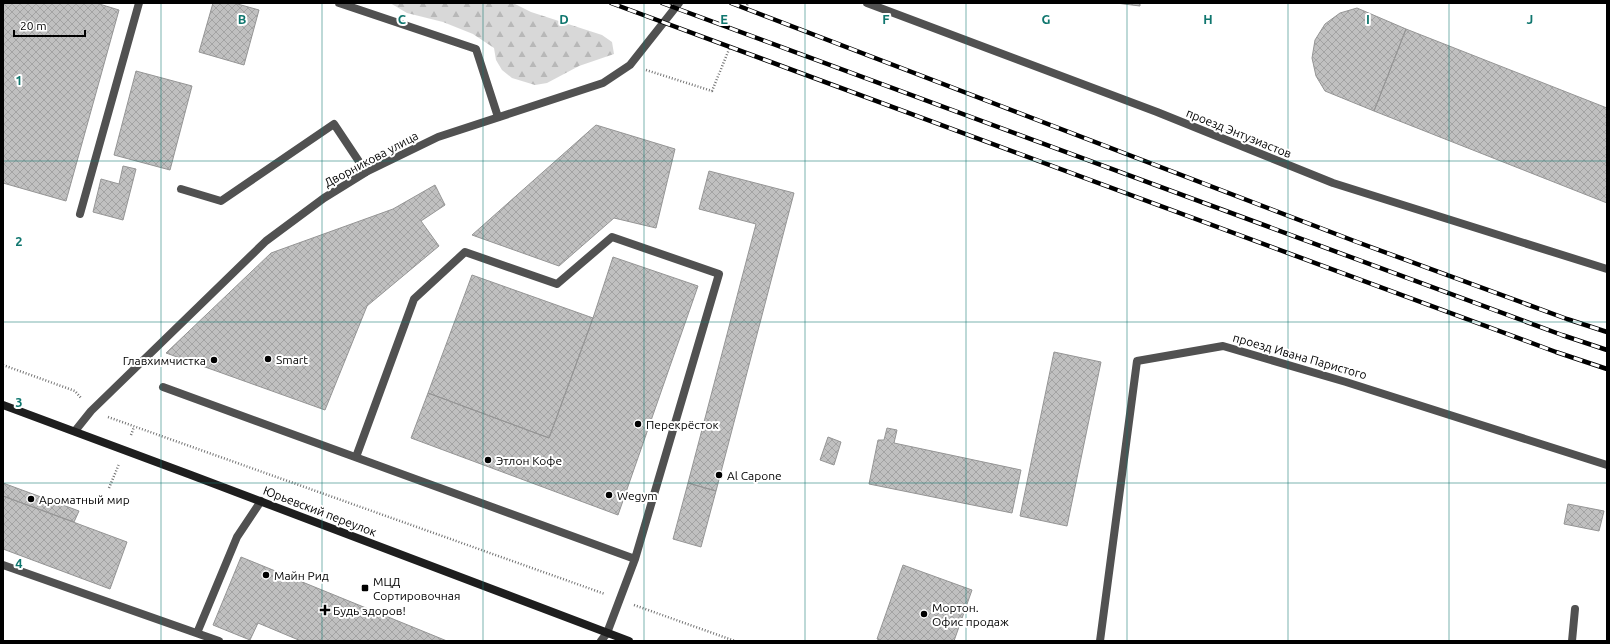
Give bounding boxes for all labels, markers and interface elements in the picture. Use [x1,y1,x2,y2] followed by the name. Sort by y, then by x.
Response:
[14,12,85,38] scale bar
[238,12,247,26] text: B
[398,12,407,26] text: C
[559,12,569,26] text: D
[720,12,728,26] text: E
[882,12,890,26] text: F
[1042,12,1051,26] text: G
[1203,12,1213,26] text: H
[1366,12,1370,26] text: I
[1527,12,1533,26] text: J
[20,19,47,32] text: 20 m
[15,73,23,87] text: 1
[1184,106,1294,160] street label: проезд Энтузиастов
[322,129,420,189] street label: Дворникова улица
[15,234,23,248] text: 2
[1231,331,1369,381] street label: проезд Ивана Паристого
[276,353,308,366] place label: Smart
[123,354,206,367] place label: Главхимчистка
[263,354,273,364] marker: Smart
[209,355,219,365] marker: Главхимчистка
[15,395,23,409] text: 3
[646,418,719,431] place label: Перекрёсток
[633,419,643,429] marker: Перекрёсток
[496,454,562,467] place label: Этлон Кофе
[483,455,493,465] marker: Этлон Кофе
[727,469,782,482] place label: Al Capone
[714,470,724,480] marker: Al Capone
[261,483,379,539] street label: Юрьевский переулок
[617,489,658,502] place label: Wegym
[604,490,614,500] marker: Wegym
[39,493,130,506] place label: Ароматный мир
[26,494,36,504] marker: Ароматный мир
[15,556,23,570] text: 4
[274,569,329,582] place label: Майн Рид
[261,570,271,580] marker: Майн Рид
[373,575,460,602] place label: МЦД Сортировочная
[360,583,370,593] marker: МЦД Сортировочная
[932,601,1009,628] place label: Мортон. Офис продаж
[333,604,406,617] place label: Будь здоров!
[320,605,330,615] marker: Будь здоров!
[919,609,929,619] marker: Мортон. Офис продаж

